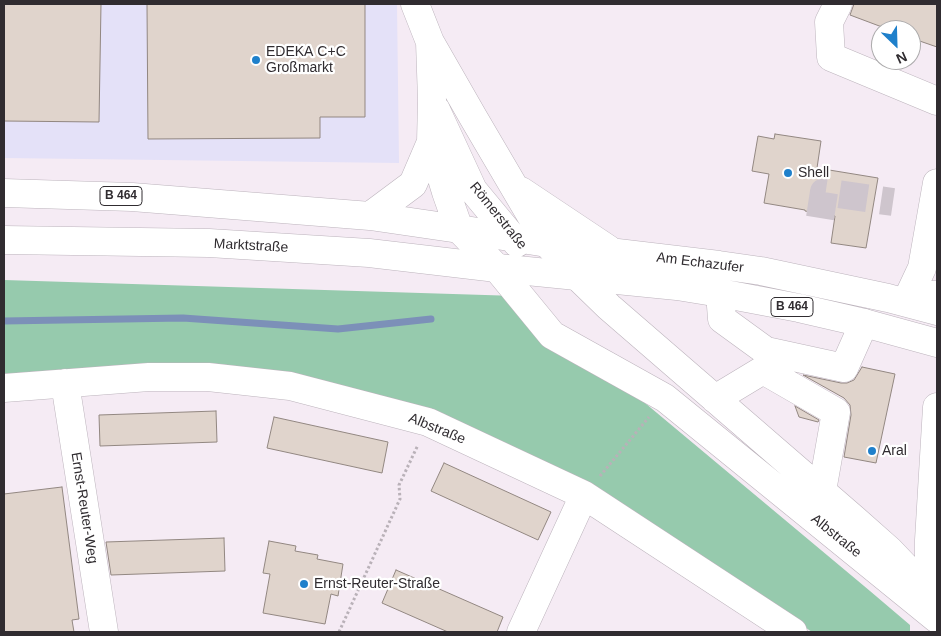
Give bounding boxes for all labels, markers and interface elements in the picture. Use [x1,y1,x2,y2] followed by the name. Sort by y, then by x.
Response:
[871,20,921,70] north arrow
[266,44,346,76] place label: EDEKA C+C Großmarkt
[894,48,910,67] text: N
[250,54,262,66] marker: EDEKA C+C Großmarkt
[798,165,829,181] place label: Shell
[782,167,794,179] marker: Shell
[466,179,530,253] street label: Römerstraße
[100,187,142,206] road number: B 464
[213,236,289,256] street label: Marktstraße
[655,249,745,277] street label: Am Echazufer
[771,298,813,316] road number: B 464
[406,410,468,448] street label: Albstraße
[882,443,907,459] place label: Aral
[866,445,878,457] marker: Aral
[67,451,101,565] street label: Ernst-Reuter-Weg
[807,511,865,561] street label: Albstraße
[314,576,440,592] place label: Ernst-Reuter-Straße
[298,578,310,590] marker: Ernst-Reuter-Straße

